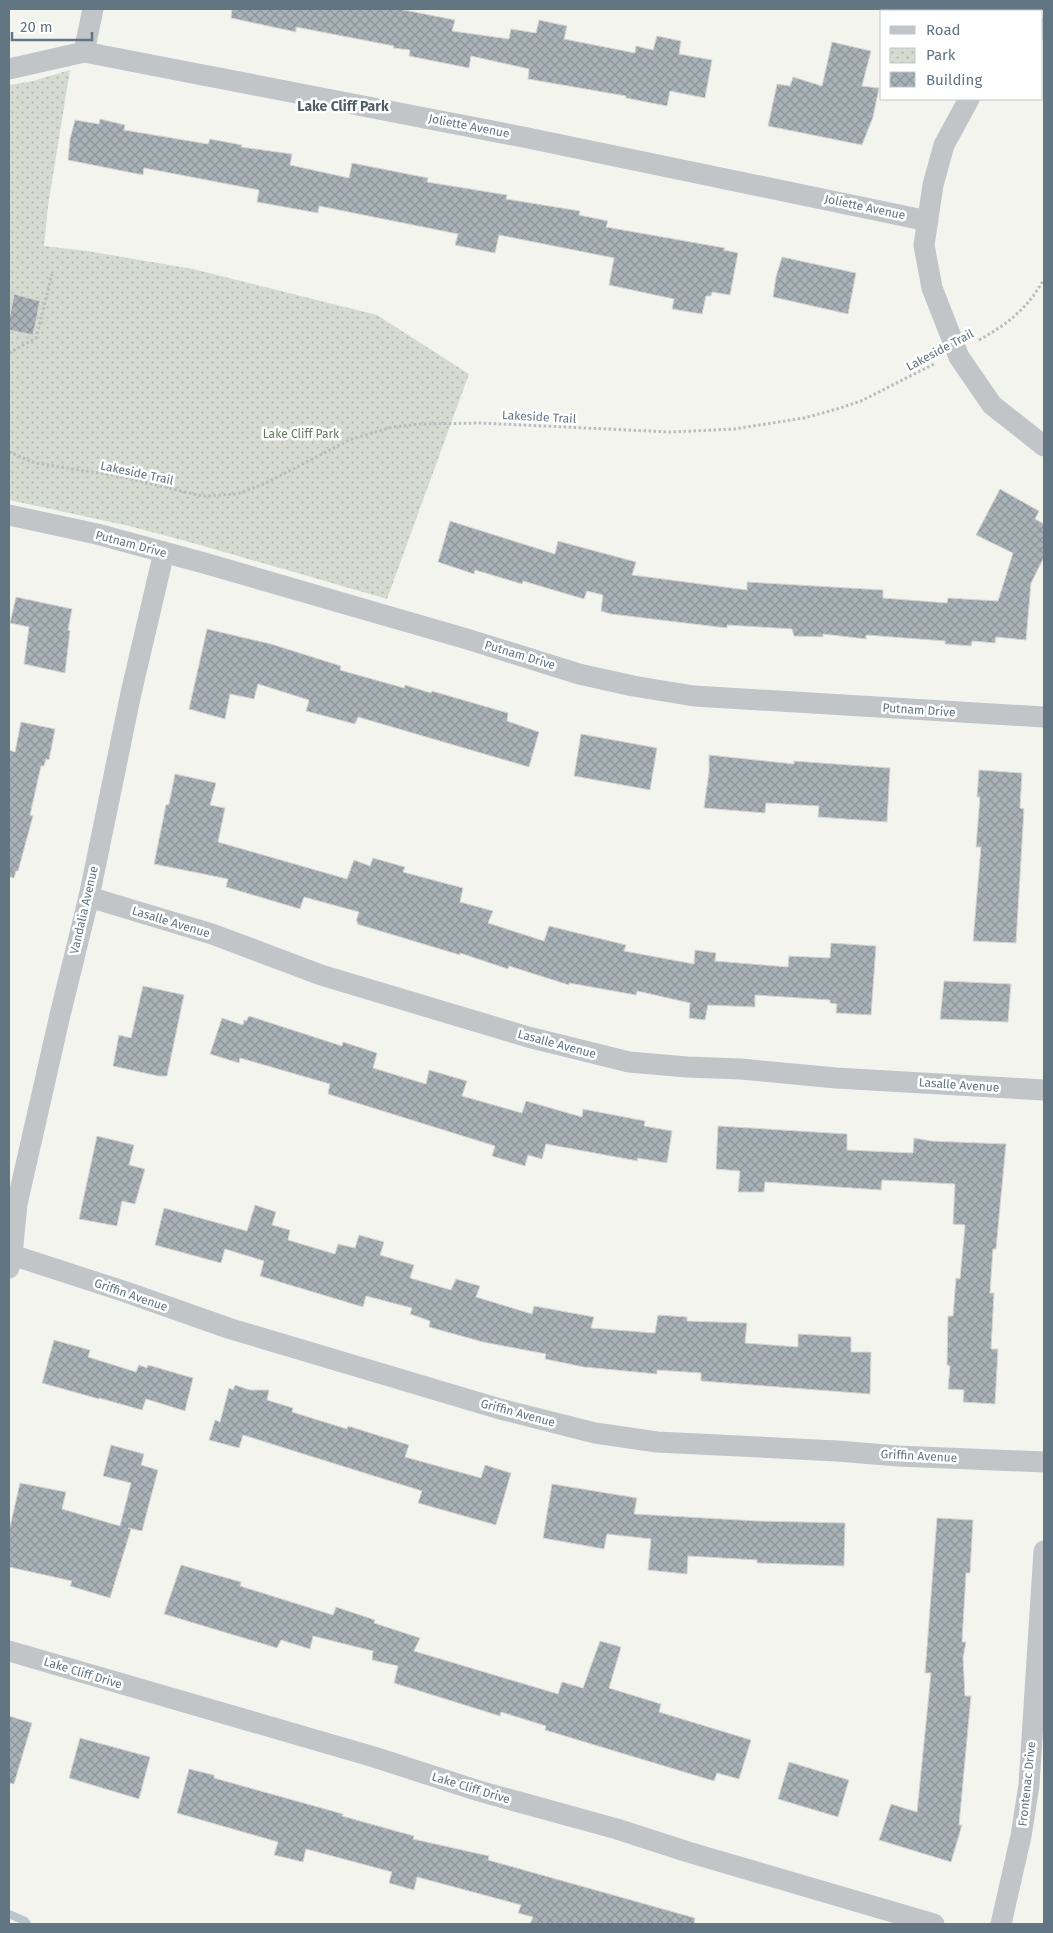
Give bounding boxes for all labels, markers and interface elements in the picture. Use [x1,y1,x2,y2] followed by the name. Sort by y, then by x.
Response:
[12,10,92,42] scale bar
[880,10,1043,100] legend
[20,18,53,36] text: 20 m
[926,21,961,39] text: Road
[926,46,956,64] text: Park
[926,71,982,89] text: Building
[297,98,389,115] district label: Lake Cliff Park
[427,111,511,141] street label: Joliette Avenue
[823,192,907,222] street label: Joliette Avenue
[904,326,977,374] street label: Lakeside Trail
[502,408,577,426] street label: Lakeside Trail
[263,427,340,441] park label: Lake Cliff Park
[99,458,175,488] street label: Lakeside Trail
[94,528,168,560] street label: Putnam Drive
[483,638,557,672] street label: Putnam Drive
[882,700,956,720] street label: Putnam Drive
[67,865,101,955] street label: Vandalia Avenue
[130,904,212,940] street label: Lasalle Avenue
[516,1027,598,1061] street label: Lasalle Avenue
[918,1075,1000,1095] street label: Lasalle Avenue
[93,1276,169,1314] street label: Griffin Avenue
[479,1396,557,1430] street label: Griffin Avenue
[880,1447,958,1465] street label: Griffin Avenue
[42,1654,124,1692] street label: Lake Cliff Drive
[1016,1741,1038,1827] street label: Frontenac Drive
[430,1769,512,1807] street label: Lake Cliff Drive

